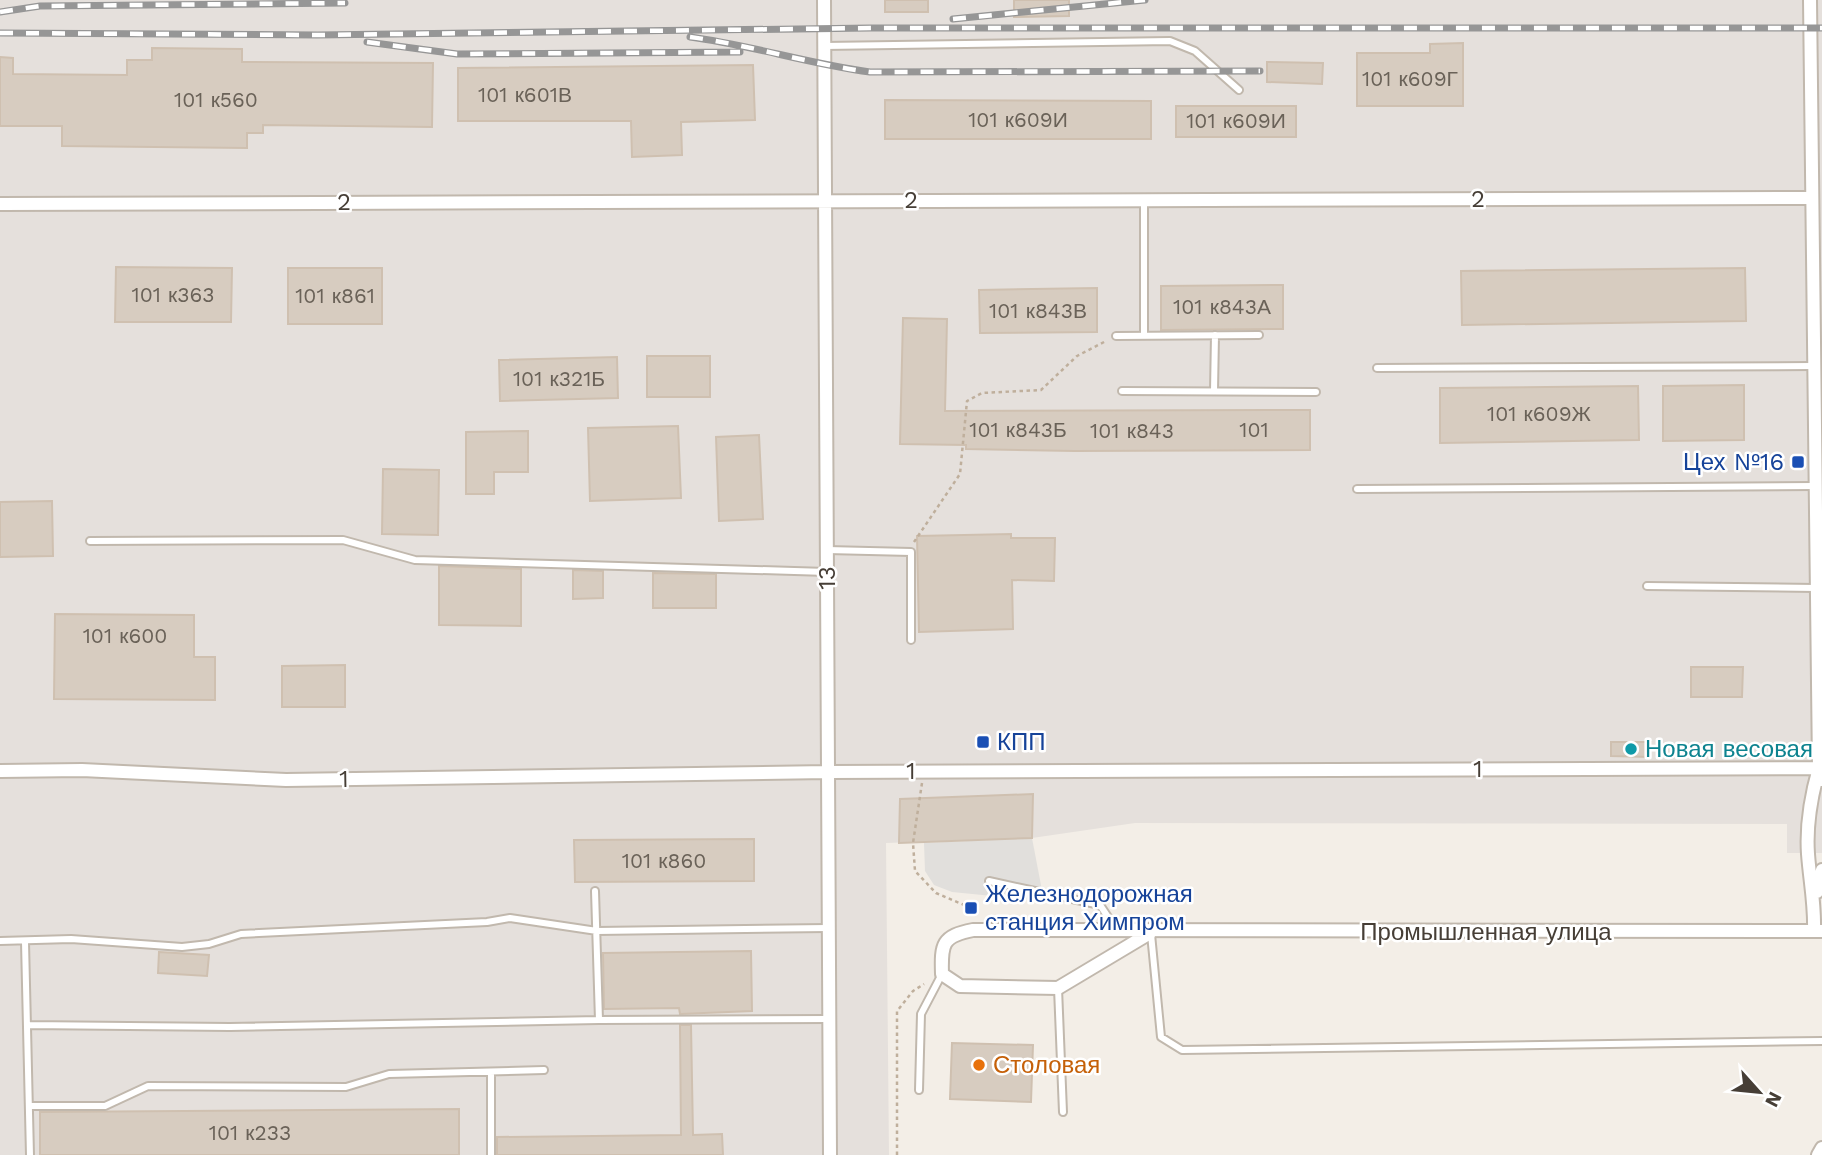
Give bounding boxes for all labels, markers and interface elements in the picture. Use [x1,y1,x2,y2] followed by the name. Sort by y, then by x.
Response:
[1362,66,1458,91] house number: 101 к609Г
[478,82,572,107] house number: 101 к601В
[174,87,258,112] house number: 101 к560
[968,107,1068,132] house number: 101 к609И
[1186,108,1286,133] house number: 101 к609И
[1471,185,1485,213] street label: 2
[904,186,918,214] street label: 2
[337,188,351,216] street label: 2
[131,282,215,307] house number: 101 к363
[295,283,375,308] house number: 101 к861
[1173,294,1271,319] house number: 101 к843А
[989,298,1087,323] house number: 101 к843В
[513,366,605,391] house number: 101 к321Б
[1487,401,1592,426] house number: 101 к609Ж
[969,417,1067,442] house number: 101 к843Б
[1239,417,1269,442] house number: 101
[1090,418,1174,443] house number: 101 к843
[1683,448,1784,476] place label: Цех №16
[1790,454,1806,470] marker: Цех №16
[813,566,841,590] street label: 13
[83,623,167,648] house number: 101 к600
[997,728,1045,756] place label: КПП
[975,734,991,750] marker: КПП
[1645,735,1813,763] place label: Новая весовая
[1623,741,1639,757] marker: Новая весовая
[1473,755,1483,783] street label: 1
[906,757,916,785] street label: 1
[339,765,349,793] street label: 1
[622,848,706,873] house number: 101 к860
[985,880,1193,936] place label: Железнодорожная станция Химпром
[963,900,979,916] marker: Железнодорожная станция Химпром
[1360,918,1612,946] street label: Промышленная улица
[993,1051,1100,1079] place label: Столовая
[971,1057,987,1073] marker: Столовая
[1724,1057,1794,1127] north arrow
[1760,1088,1787,1111] text: N
[209,1120,291,1145] house number: 101 к233

